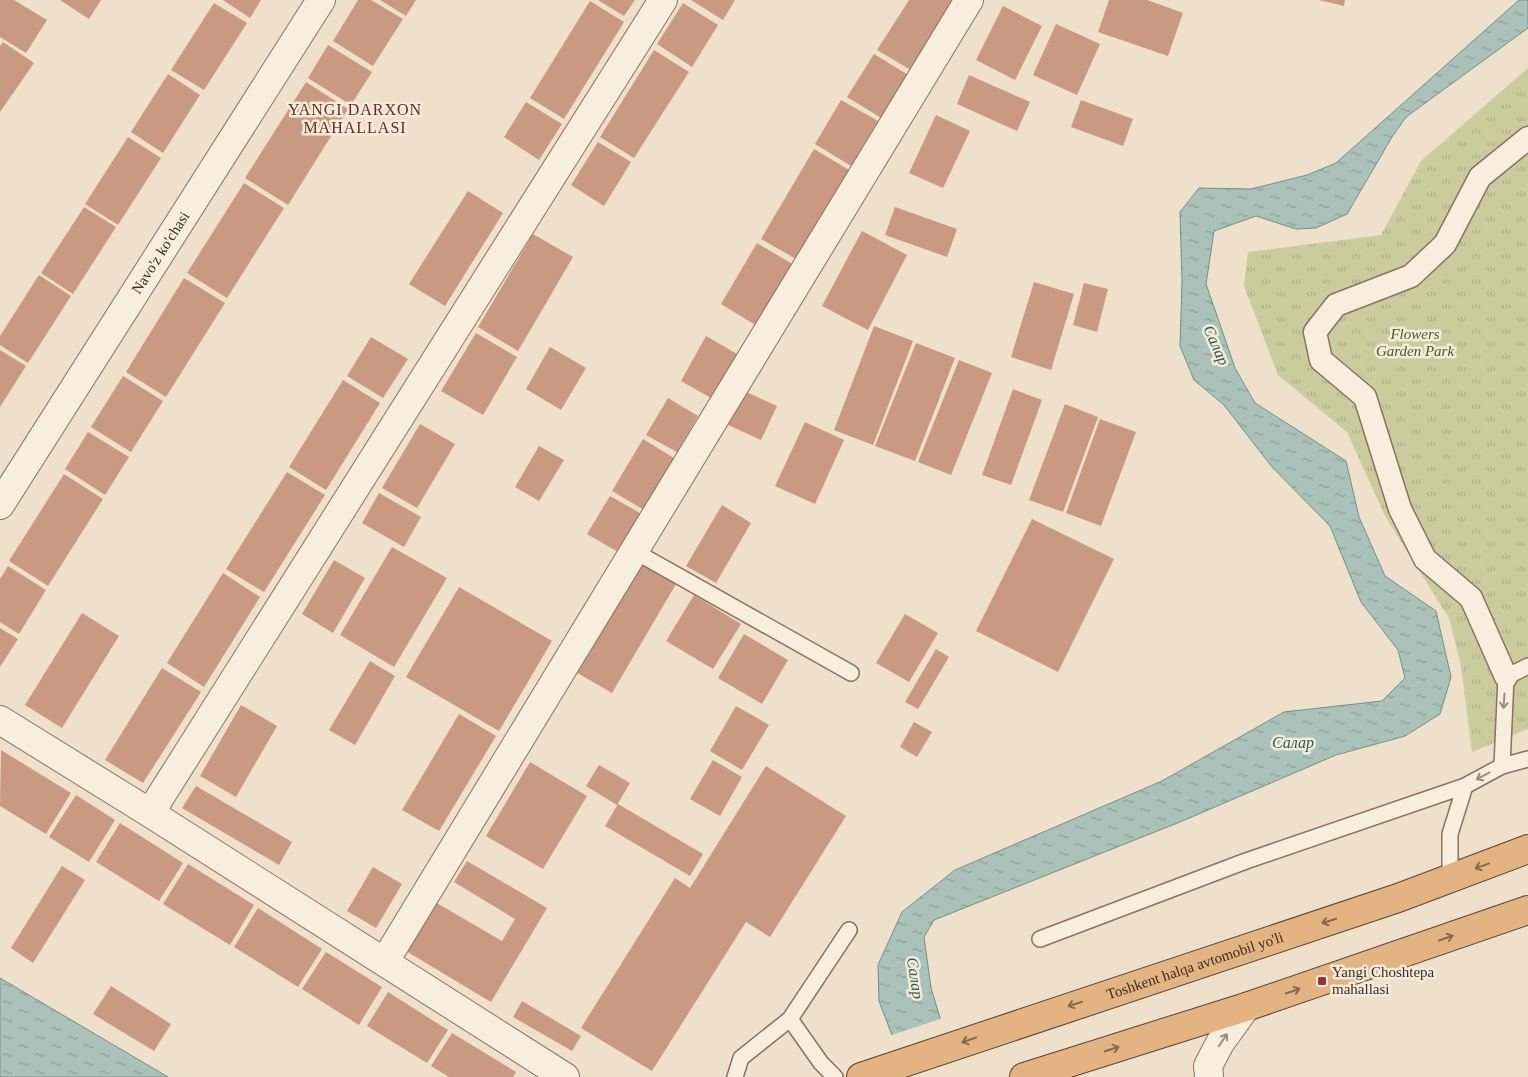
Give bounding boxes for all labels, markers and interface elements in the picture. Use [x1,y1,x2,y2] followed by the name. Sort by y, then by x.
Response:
[288,101,422,136] district label: YANGI DARXON MAHALLASI
[128,209,192,297] street label: Navo'z ko'chasi
[1199,323,1233,368] water label: Салар
[1376,326,1454,359] park label: Flowers Garden Park
[1500,693,1509,709] one-way arrow
[1272,734,1314,752] water label: Салар
[1476,772,1491,781] one-way arrow
[1475,862,1490,871] one-way arrow
[1321,916,1337,926] one-way arrow
[1104,929,1285,1003] street label: Toshkent halqa avtomobil yo'li
[1438,933,1454,942] one-way arrow
[903,956,927,1000] water label: Салар
[1332,964,1435,997] place label: Yangi Choshtepa mahallasi
[1316,975,1328,987] marker: Yangi Choshtepa mahallasi
[1284,986,1300,995] one-way arrow
[1067,1000,1083,1010] one-way arrow
[1218,1033,1228,1047] one-way arrow
[962,1036,978,1045] one-way arrow
[1104,1043,1120,1053] one-way arrow

